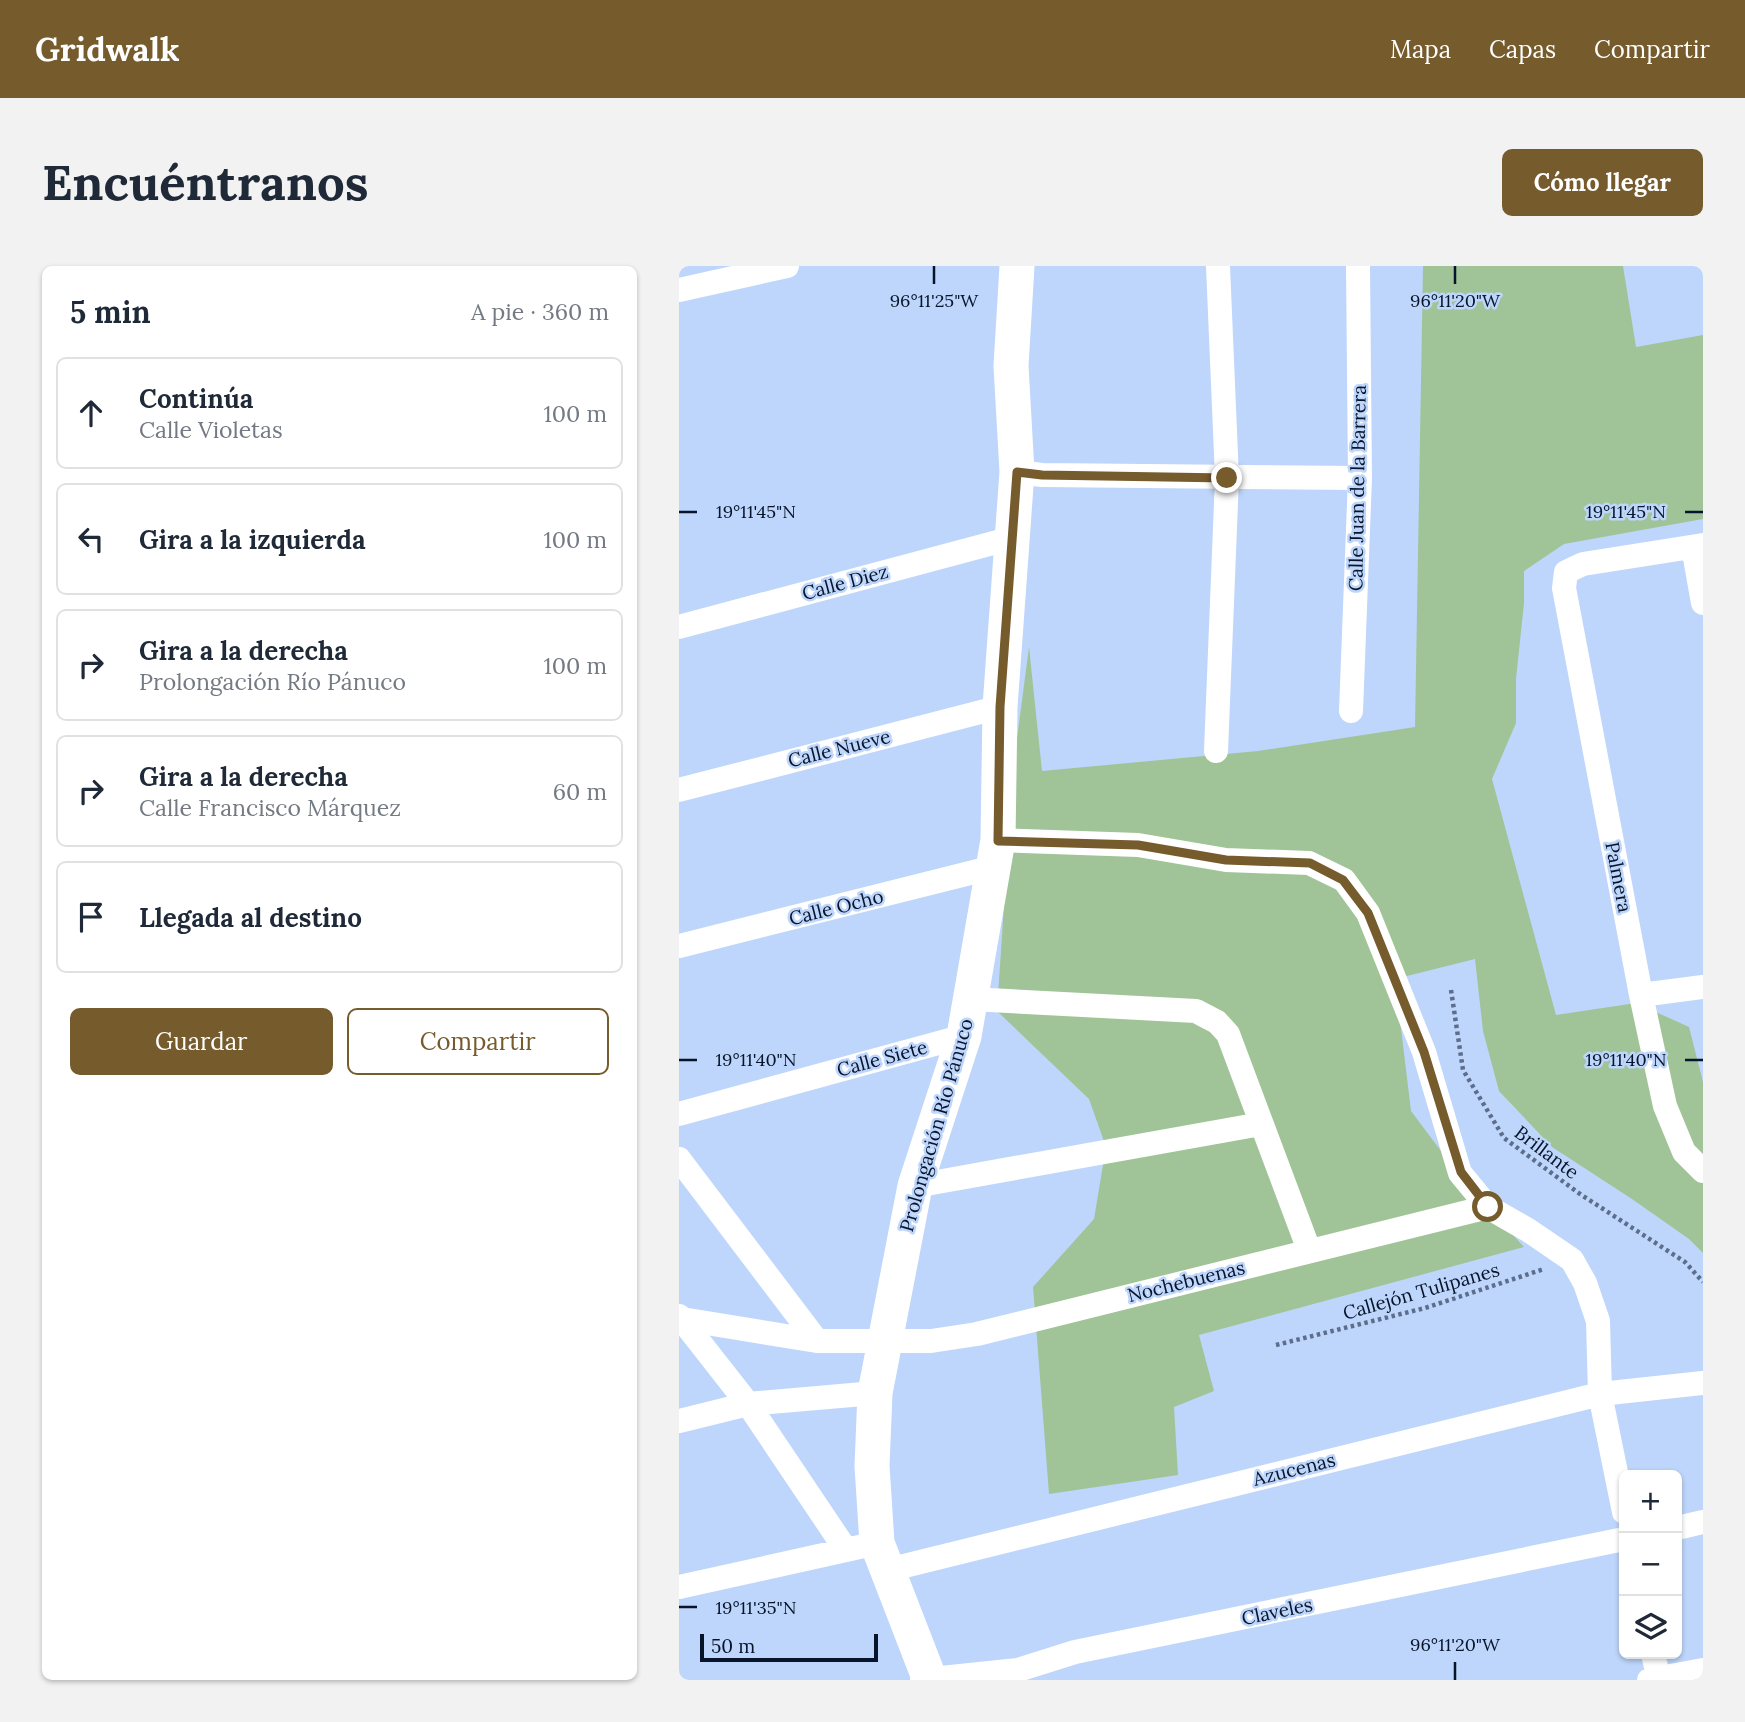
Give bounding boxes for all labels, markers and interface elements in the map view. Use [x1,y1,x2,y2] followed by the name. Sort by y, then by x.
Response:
[35,28,180,70] text: Gridwalk
[1390,34,1451,65] text: Mapa
[1489,34,1556,65] text: Capas
[1594,34,1710,65] text: Compartir
[1502,149,1703,216] button: Cómo llegar
[42,151,369,213] text: Encuéntranos
[890,289,979,312] text: 96°11'25"W
[1410,289,1501,312] text: 96°11'20"W
[70,293,151,331] text: 5 min
[471,297,609,326] text: A pie · 360 m
[139,382,253,415] text: Continúa
[1343,384,1371,591] street label: Calle Juan de la Barrera
[72,394,110,432] icon: ahead
[543,399,607,428] text: 100 m
[139,415,283,444] text: Calle Violetas
[1211,462,1242,493] route end
[716,500,796,523] text: 19°11'45"N
[1586,500,1666,523] text: 19°11'45"N
[72,520,110,558] icon: left
[139,523,366,556] text: Gira a la izquierda
[543,525,607,554] text: 100 m
[799,559,891,605] street label: Calle Diez
[139,634,348,667] text: Gira a la derecha
[72,646,110,684] icon: right
[543,651,607,680] text: 100 m
[139,667,406,696] text: Prolongación Río Pánuco
[785,724,893,772] street label: Calle Nueve
[139,760,348,793] text: Gira a la derecha
[72,772,110,810] icon: right
[553,777,607,806] text: 60 m
[139,793,401,822] text: Calle Francisco Márquez
[1600,840,1638,915] street label: Palmera
[786,884,886,930] street label: Calle Ocho
[72,898,110,936] icon: arrive
[139,901,362,934] text: Llegada al destino
[70,1008,333,1075] button: Guardar
[347,1008,609,1075] button: Compartir
[894,1016,978,1234] street label: Prolongación Río Pánuco
[834,1034,930,1082] street label: Calle Siete
[715,1048,797,1071] text: 19°11'40"N
[1585,1048,1667,1071] text: 19°11'40"N
[1510,1120,1584,1184] street label: Brillante
[1472,1191,1503,1222] route start
[1125,1255,1247,1307] street label: Nochebuenas
[1340,1257,1502,1325] street label: Callejón Tulipanes
[1249,1447,1338,1491] street label: Azucenas
[1619,1470,1682,1659] map controls
[1619,1470,1682,1533] button: +
[1619,1533,1682,1596] button: −
[1239,1592,1315,1630] street label: Claveles
[716,1596,796,1619] text: 19°11'35"N
[1619,1596,1682,1659] button: layers
[700,1631,879,1663] scale bar
[1410,1633,1501,1656] text: 96°11'20"W
[711,1634,755,1658] text: 50 m

